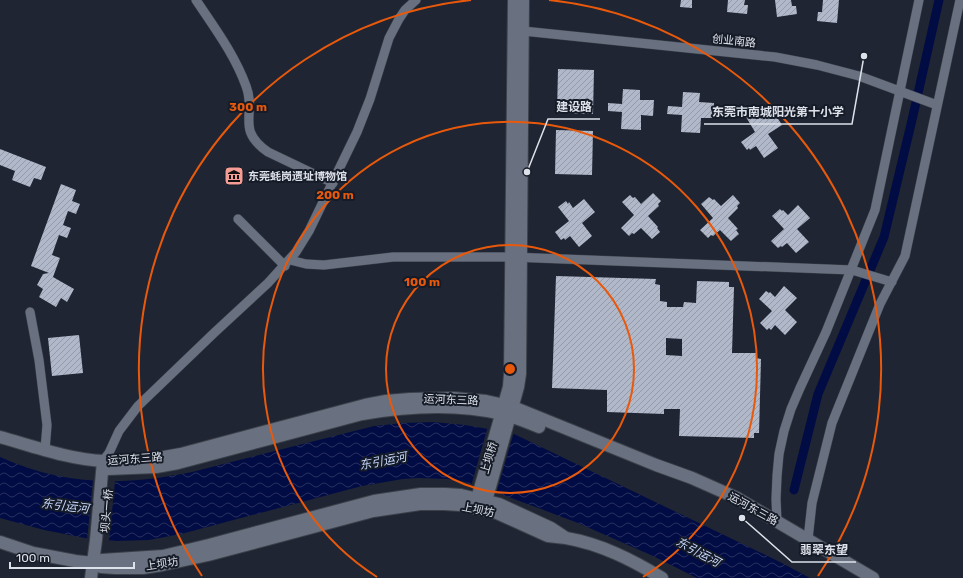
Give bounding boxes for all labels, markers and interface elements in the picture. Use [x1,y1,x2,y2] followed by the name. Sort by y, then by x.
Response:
[711,32,757,50] street label: 创业南路
[548,95,600,119] callout: 建设路
[229,100,267,114] text: 300 m
[556,100,592,114] text: 建设路
[704,100,852,124] callout: 东莞市南城阳光第十小学
[712,105,844,119] text: 东莞市南城阳光第十小学
[223,165,245,187] museum icon: 东莞蚝岗遗址博物馆
[248,170,347,183] place label: 东莞蚝岗遗址博物馆
[316,188,354,202] text: 200 m
[404,275,440,289] text: 100 m
[503,362,517,376] centre of rings
[423,393,479,407] street label: 运河东三路
[478,440,500,476] street label: 上坝桥
[358,449,410,472] water label: 东引运河
[107,451,163,467] street label: 运河东三路
[99,489,115,533] street label: 坝头一桥
[726,490,780,528] street label: 运河东三路
[40,496,92,516] water label: 东引运河
[461,500,495,520] street label: 上坝坊
[674,535,724,570] water label: 东引运河
[792,538,856,562] callout: 翡翠东望
[800,543,848,557] text: 翡翠东望
[10,544,134,570] scale bar
[16,551,50,565] text: 100 m
[145,555,179,573] street label: 上坝坊

